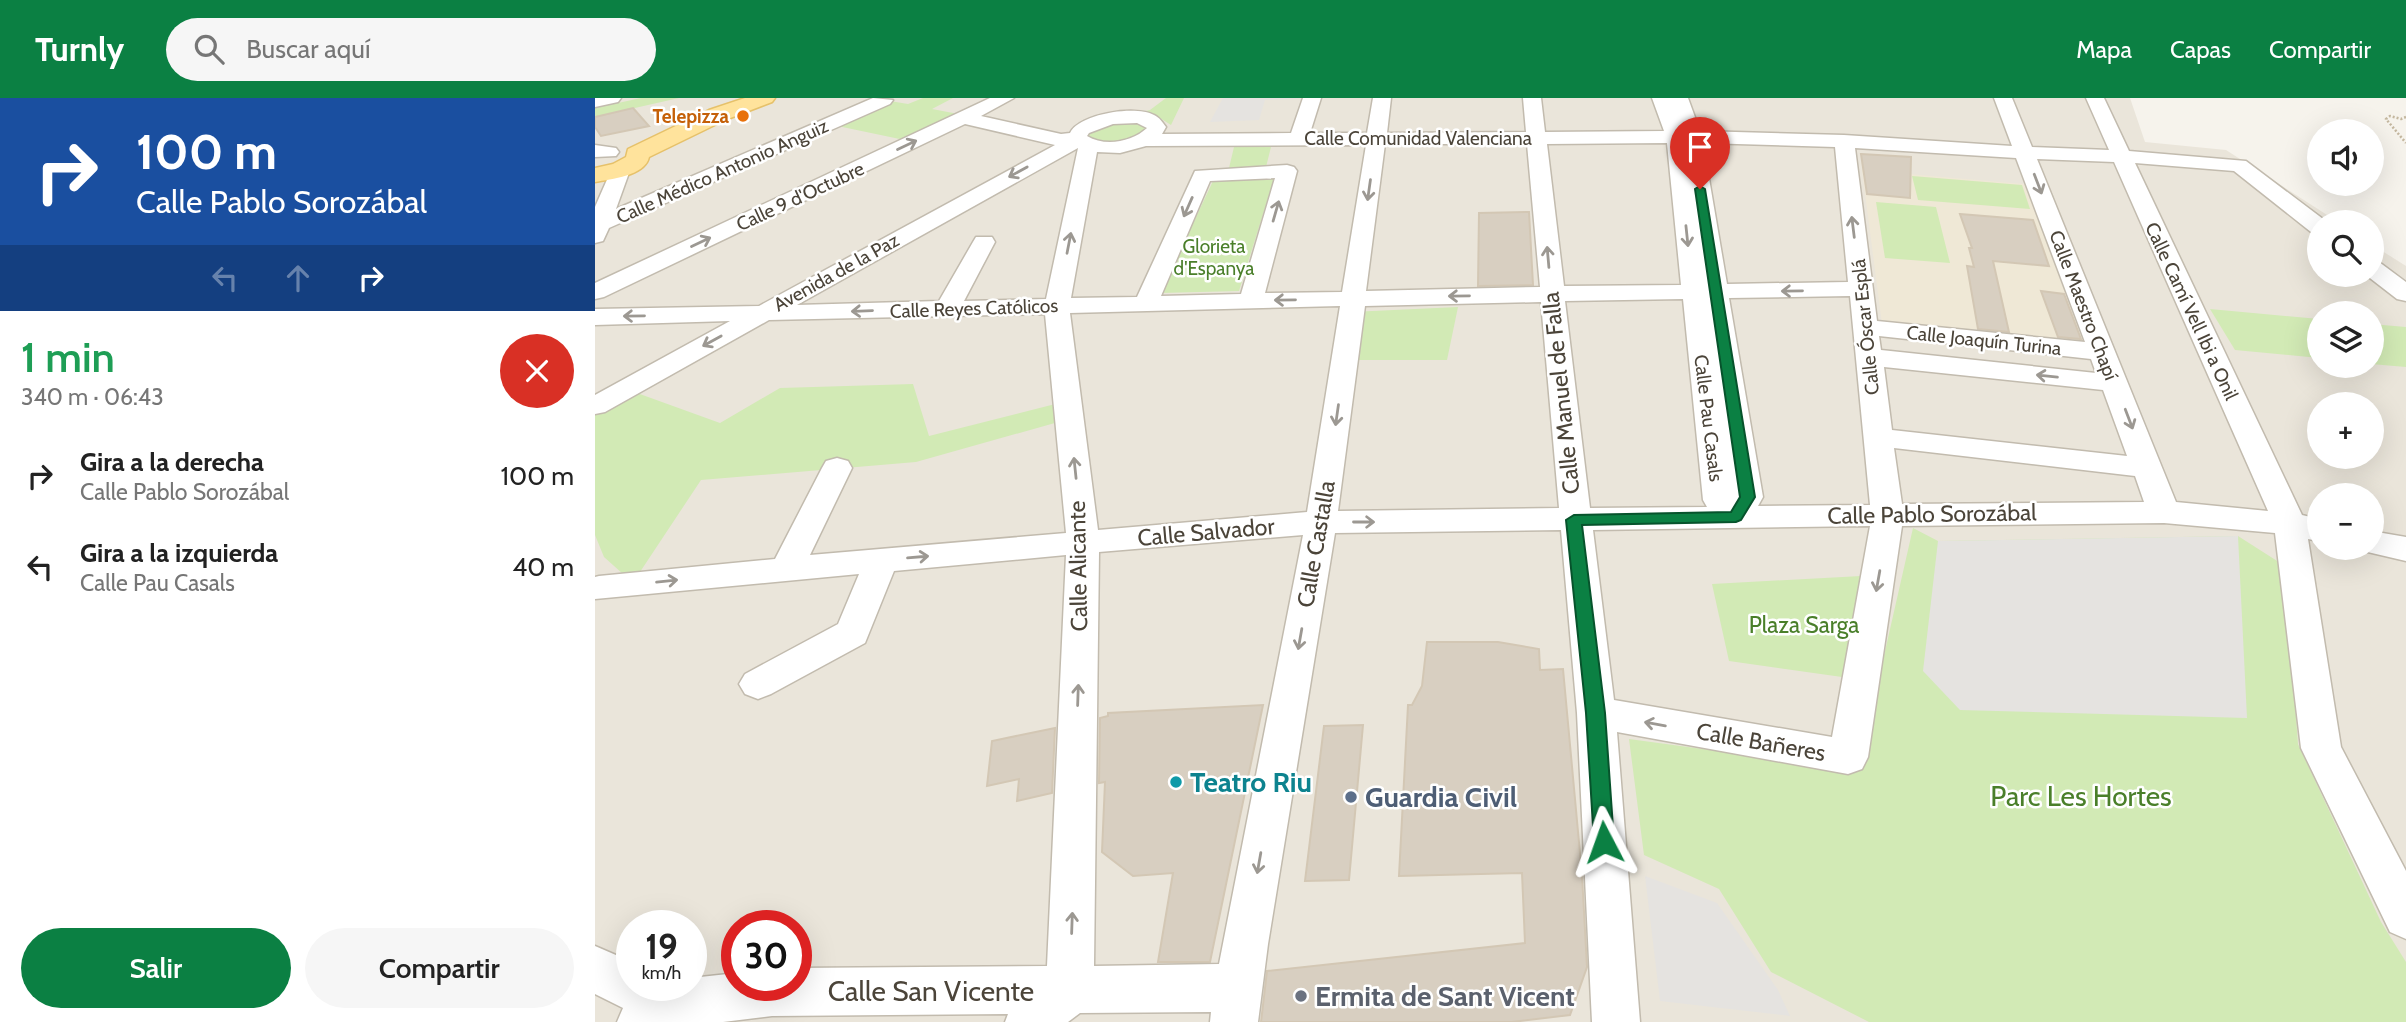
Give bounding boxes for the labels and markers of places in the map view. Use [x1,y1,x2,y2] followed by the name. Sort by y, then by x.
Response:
[653,105,730,128] place label: Telepizza
[735,108,751,124] marker: Telepizza
[1670,117,1730,189] pin
[1190,765,1312,799] place label: Teatro Riu
[1168,774,1184,790] marker: Teatro Riu
[1365,780,1517,814] place label: Guardia Civil
[1343,789,1359,805] marker: Guardia Civil
[1315,979,1575,1013] place label: Ermita de Sant Vicent
[1293,988,1309,1004] marker: Ermita de Sant Vicent

